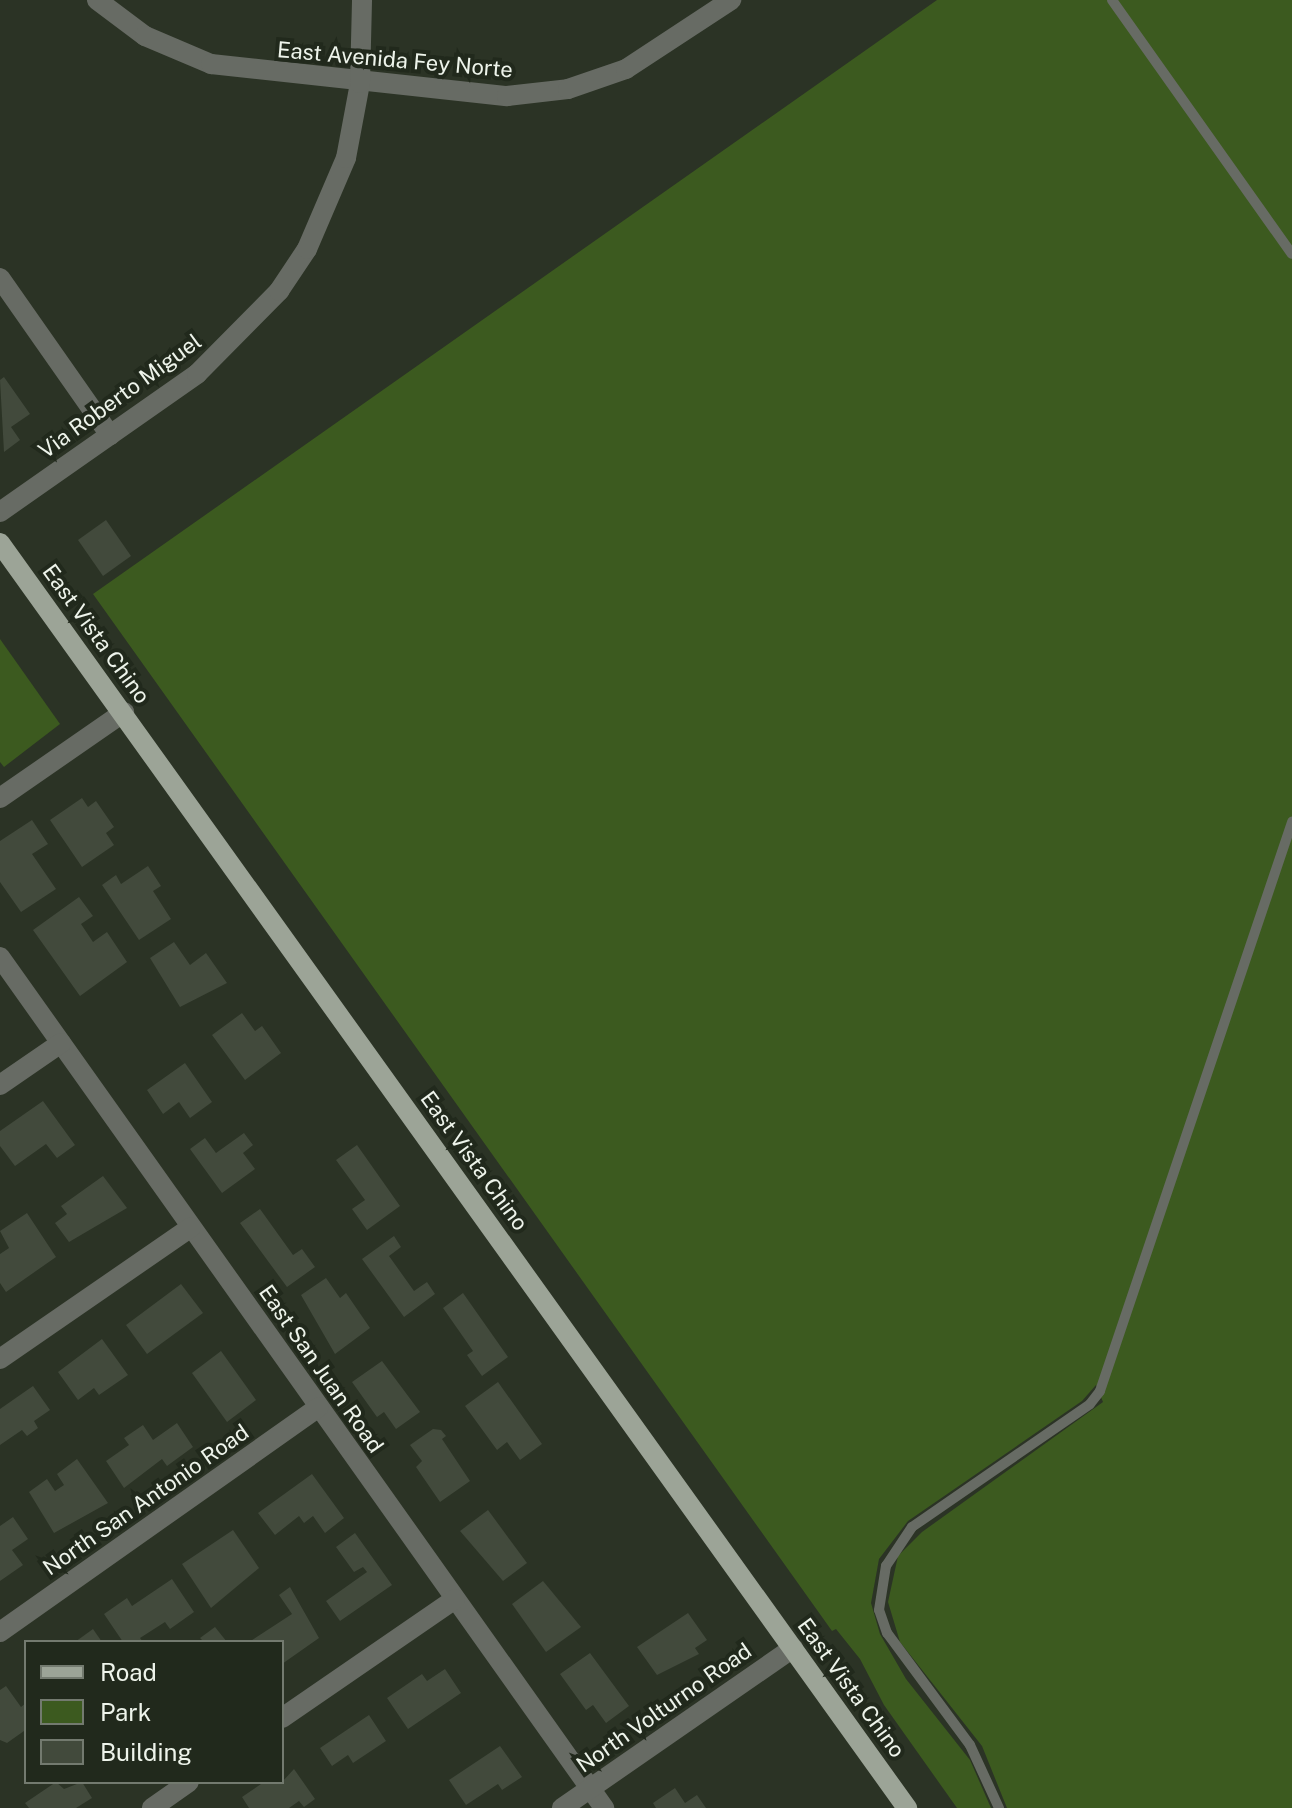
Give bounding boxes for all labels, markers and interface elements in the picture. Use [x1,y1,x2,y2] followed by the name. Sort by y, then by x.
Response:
[276,37,514,83] street label: East Avenida Fey Norte
[33,328,207,464] street label: Via Roberto Miguel
[37,559,155,709] street label: East Vista Chino
[415,1086,533,1236] street label: East Vista Chino
[253,1280,389,1458] street label: East San Juan Road
[38,1419,254,1581] street label: North San Antonio Road
[792,1613,910,1763] street label: East Vista Chino
[571,1637,757,1779] street label: North Volturno Road
[24,1640,284,1784] legend
[100,1658,157,1686] text: Road
[100,1698,151,1726] text: Park
[100,1738,192,1766] text: Building

